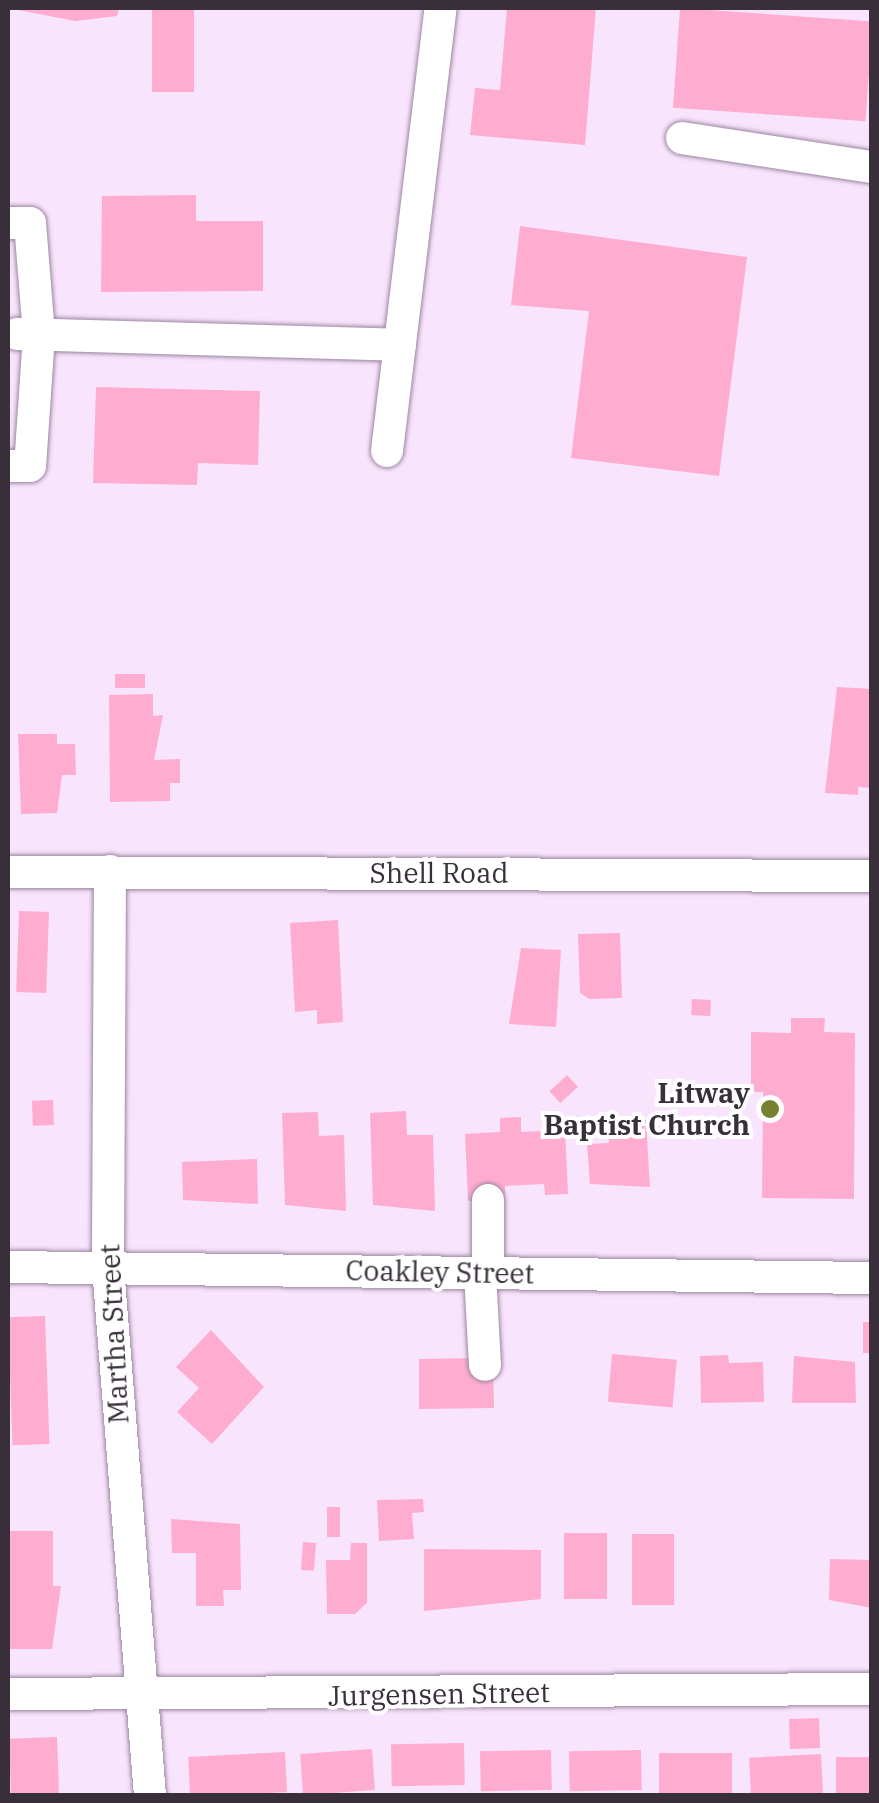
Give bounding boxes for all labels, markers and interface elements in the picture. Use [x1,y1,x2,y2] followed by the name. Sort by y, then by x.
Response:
[369,856,509,890] street label: Shell Road
[544,1076,750,1142] place label: Litway Baptist Church
[759,1098,781,1120] marker: Litway Baptist Church
[93,1243,135,1425] street label: Martha Street
[345,1254,535,1290] street label: Coakley Street
[328,1675,550,1713] street label: Jurgensen Street

